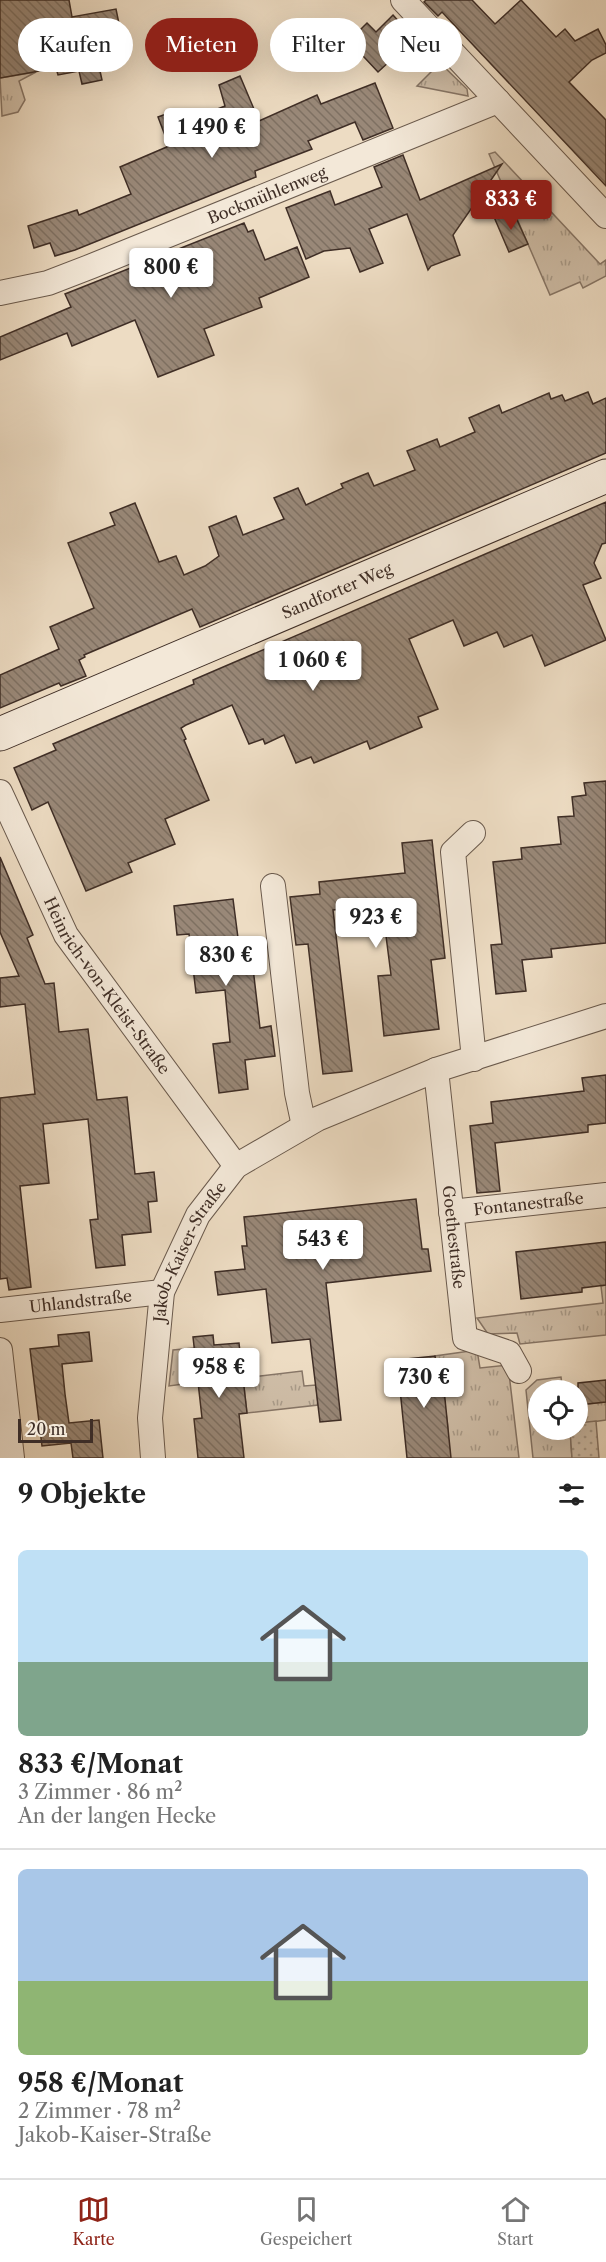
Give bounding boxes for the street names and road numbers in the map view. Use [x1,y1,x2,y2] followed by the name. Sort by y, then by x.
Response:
[204,162,330,228] street label: Bockmühlenweg
[278,558,396,623] street label: Sandforter Weg
[40,894,175,1078] street label: Heinrich-von-Kleist-Straße
[149,1177,230,1326] street label: Jakob-Kaiser-Straße
[439,1184,470,1290] street label: Goethestraße
[473,1188,585,1219] street label: Fontanestraße
[28,1285,133,1317] street label: Uhlandstraße

